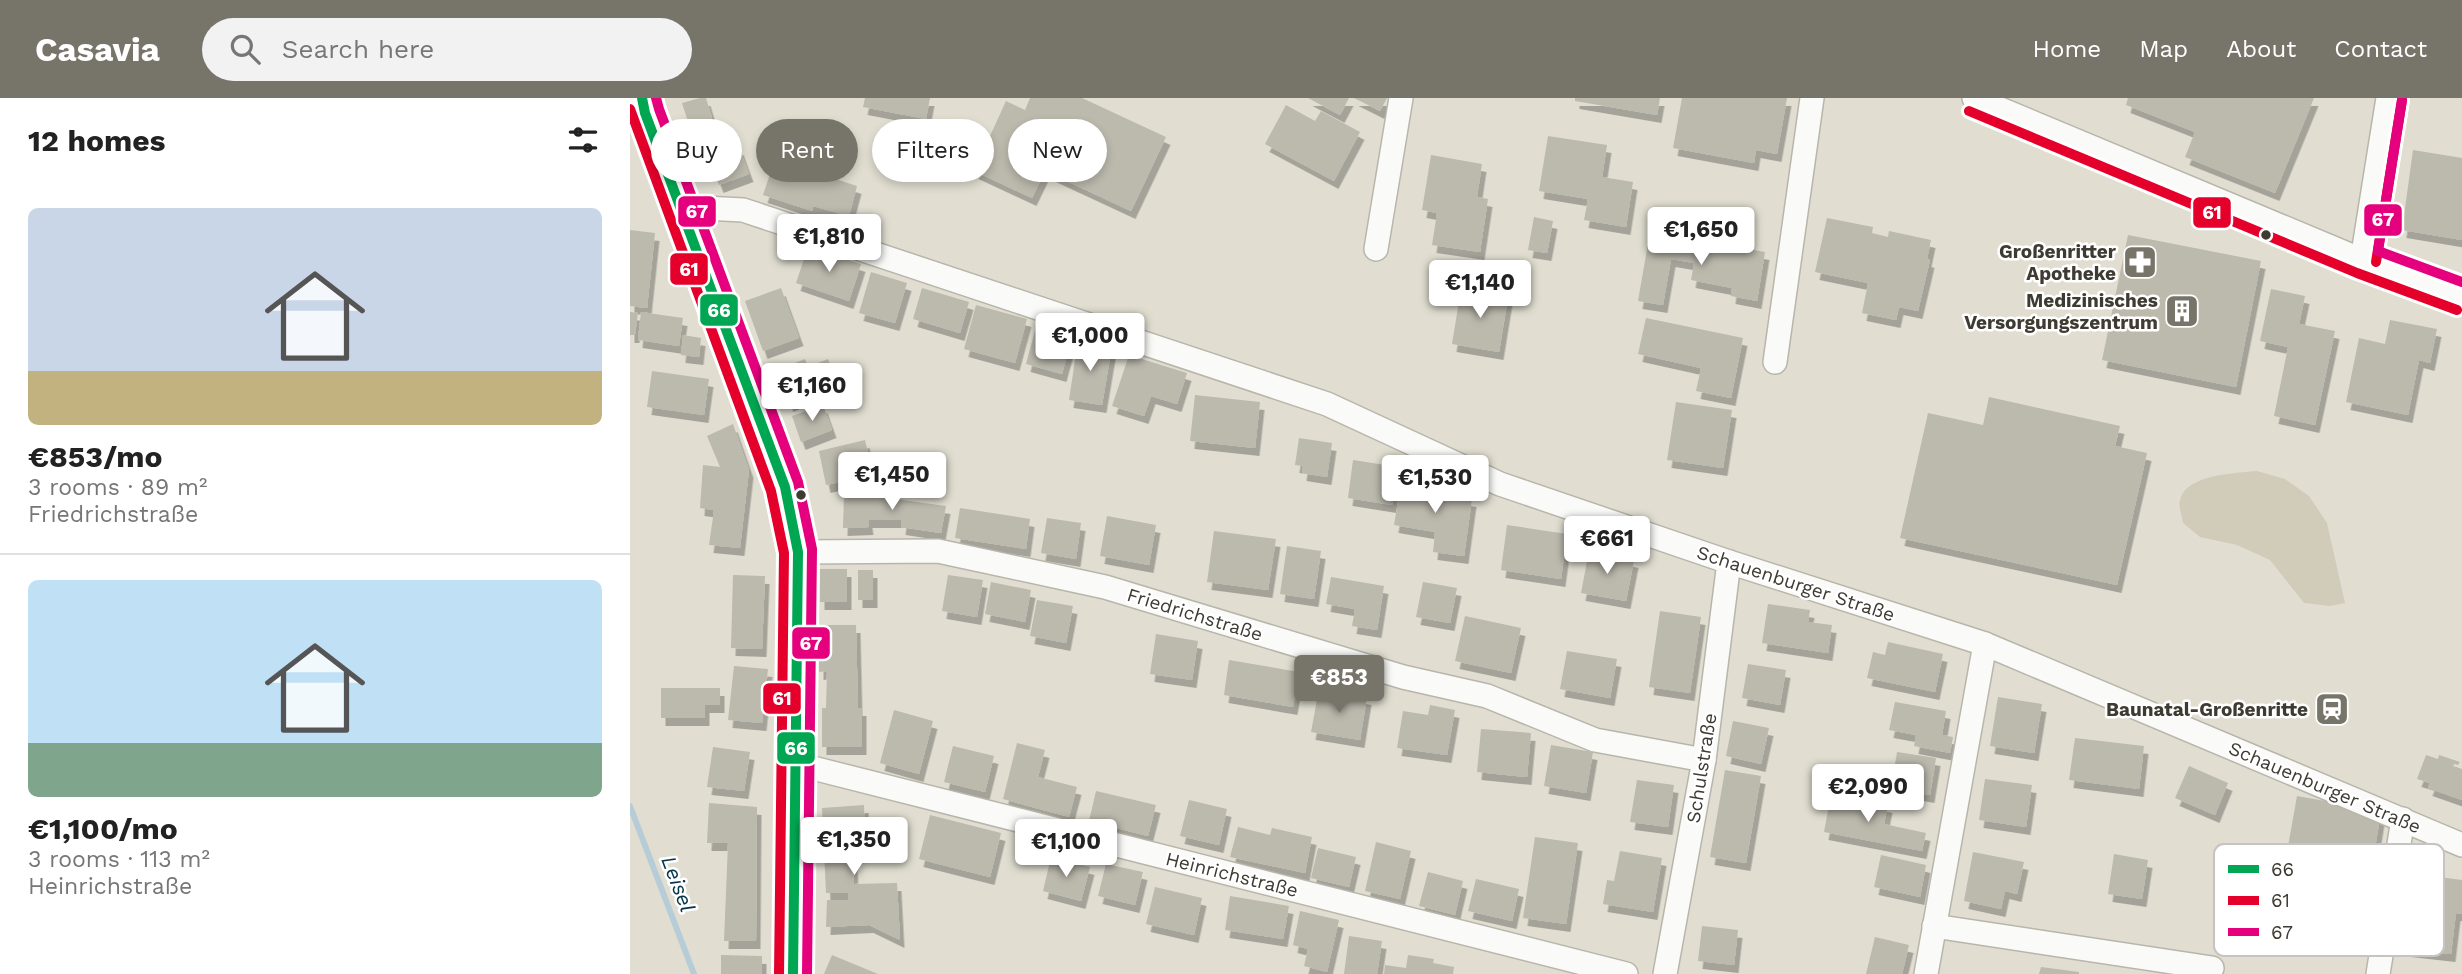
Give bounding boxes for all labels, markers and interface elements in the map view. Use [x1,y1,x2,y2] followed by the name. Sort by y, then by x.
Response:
[202,18,692,81] search box
[35,30,160,69] text: Casavia
[226,30,264,68] icon: search
[282,34,434,64] text: Search here
[2033,35,2101,63] text: Home
[2139,35,2188,63] text: Map
[2226,35,2296,63] text: About
[2334,35,2427,63] text: Contact
[651,119,742,182] chip: Buy
[756,119,858,182] chip: Rent
[872,119,994,182] chip: Filters
[1008,119,1107,182] chip: New
[564,121,602,159] icon: filters
[28,123,166,158] text: 12 homes
[677,195,717,228] line badge: 67
[2192,196,2232,229] line badge: 61
[686,200,708,223] text: 67
[2202,201,2222,224] text: 61
[2363,203,2403,237] line badge: 67
[1644,208,1758,267] pin: €1,650
[2372,208,2394,231] text: 67
[772,214,886,274] pin: €1,810
[1664,216,1738,243] text: €1,650
[793,223,865,250] text: €1,810
[2259,228,2273,242] unlabelled marker
[1999,240,2117,285] place label: Großenritter Apotheke
[2121,243,2159,281] pharmacy icon: Großenritter Apotheke
[669,252,709,286] line badge: 61
[252,253,378,379] icon: home
[679,258,699,281] text: 61
[1423,260,1537,320] pin: €1,140
[1445,269,1515,296] text: €1,140
[1964,289,2158,334] place label: Medizinisches Versorgungszentrum
[2163,292,2201,330] building icon: Medizinisches Versorgungszentrum
[699,293,739,327] line badge: 66
[707,299,731,322] text: 66
[1033,314,1147,373] pin: €1,000
[1052,322,1128,349] text: €1,000
[755,364,869,423] pin: €1,160
[777,372,847,399] text: €1,160
[28,439,162,474] text: €853/mo
[835,452,949,512] pin: €1,450
[1378,456,1492,515] pin: €1,530
[854,461,930,488] text: €1,450
[1398,464,1472,491] text: €1,530
[28,474,207,501] text: 3 rooms · 89 m²
[794,488,808,502] unlabelled marker
[28,501,198,528] text: Friedrichstraße
[1566,517,1648,576] pin: €661
[1580,525,1634,552] text: €661
[1694,541,1898,626] street label: Schauenburger Straße
[1124,583,1265,646] street label: Friedrichstraße
[252,625,378,751] icon: home
[791,626,831,660] line badge: 67
[800,632,822,655] text: 67
[1298,656,1380,715] pin: €853
[1310,664,1368,691] text: €853
[762,682,802,715] line badge: 61
[772,687,792,710] text: 61
[2313,690,2351,728] station icon: Baunatal-Großenritte
[2106,698,2308,721] place label: Baunatal-Großenritte
[1681,711,1722,825] street label: Schulstraße
[776,731,816,765] line badge: 66
[784,737,808,760] text: 66
[2225,737,2424,838] street label: Schauenburger Straße
[1811,764,1925,824] pin: €2,090
[1828,773,1908,800] text: €2,090
[28,811,178,846] text: €1,100/mo
[797,818,911,877] pin: €1,350
[1009,820,1123,879] pin: €1,100
[817,826,891,853] text: €1,350
[1031,828,1101,855] text: €1,100
[2214,844,2444,956] legend
[28,846,210,873] text: 3 rooms · 113 m²
[1163,847,1300,902] street label: Heinrichstraße
[656,852,701,915] water label: Leisel
[2271,858,2294,881] text: 66
[28,873,192,900] text: Heinrichstraße
[2271,889,2290,912] text: 61
[2271,921,2293,944] text: 67

